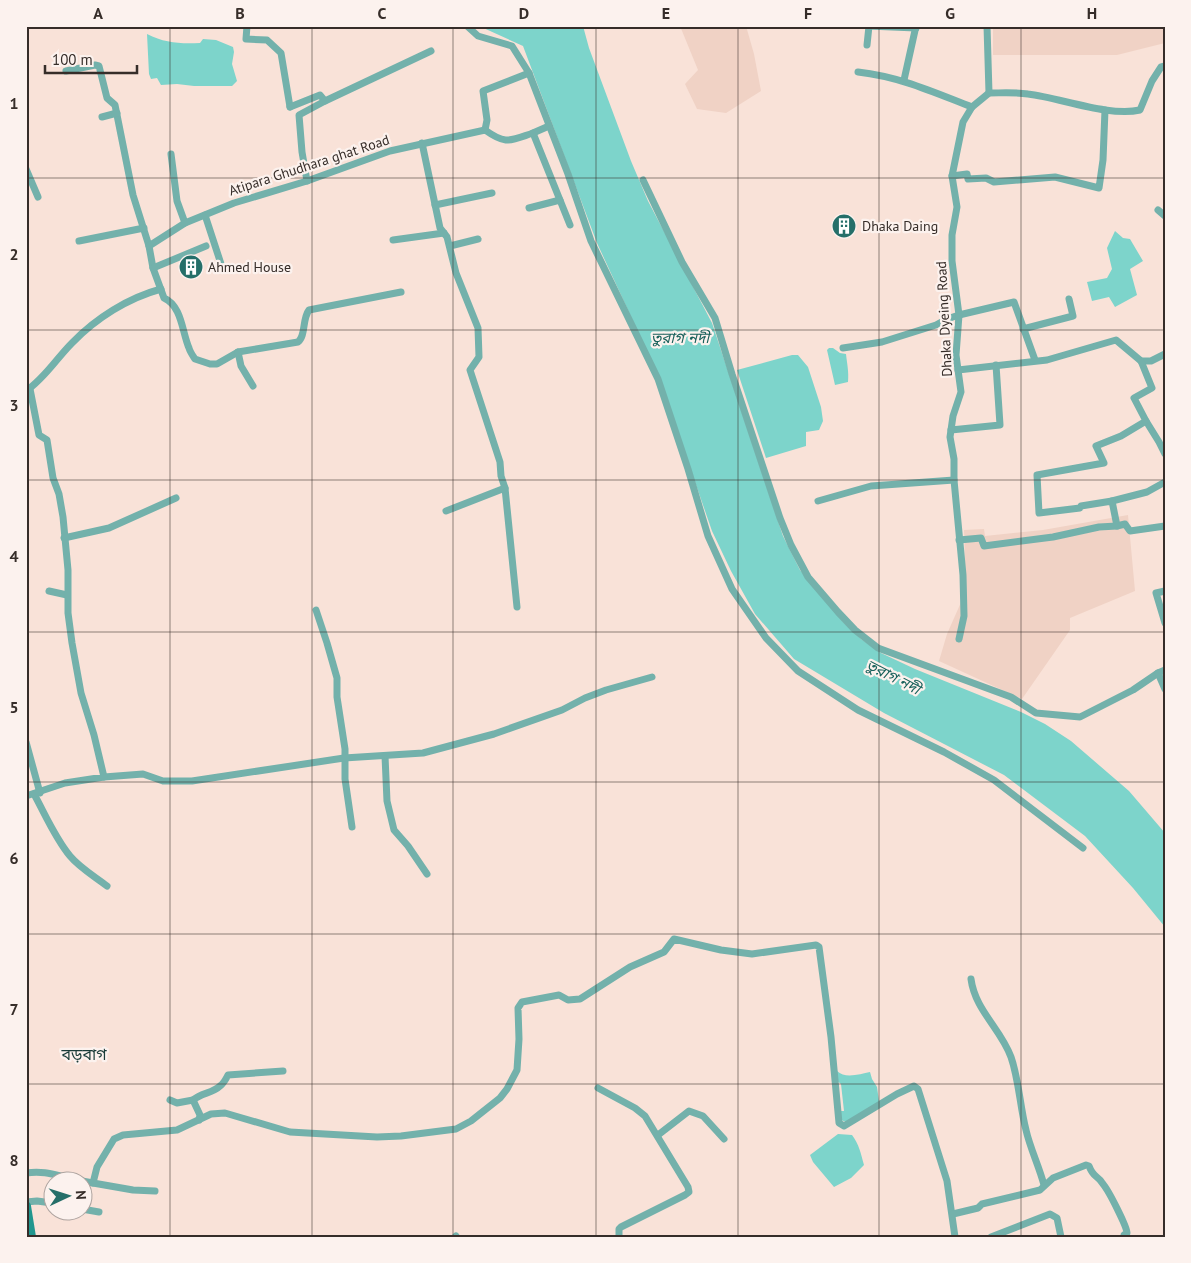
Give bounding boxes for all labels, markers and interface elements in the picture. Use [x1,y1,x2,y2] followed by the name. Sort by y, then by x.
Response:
[93,3,103,23] text: A
[235,3,245,23] text: B
[378,3,387,23] text: C
[519,3,529,23] text: D
[662,3,670,23] text: E
[804,3,812,23] text: F
[945,3,955,23] text: G
[1087,3,1097,23] text: H
[45,42,138,74] scale bar
[52,50,93,69] text: 100 m
[9,93,19,113] text: 1
[226,130,392,200] street label: Atipara Ghudhara ghat Road
[831,213,857,239] building icon: Dhaka Daing
[862,217,938,235] place label: Dhaka Daing
[9,244,19,264] text: 2
[178,254,204,280] building icon: Ahmed House
[208,258,291,276] place label: Ahmed House
[932,261,956,377] street label: Dhaka Dyeing Road
[651,328,712,347] water label: তুরাগ নদী
[9,395,19,415] text: 3
[9,546,19,566] text: 4
[863,655,926,700] water label: তুরাগ নদী
[9,697,19,717] text: 5
[9,848,19,868] text: 6
[9,999,19,1019] text: 7
[60,1044,107,1064] district label: বড়বাগ
[9,1150,19,1170] text: 8
[42,1170,92,1220] north arrow
[72,1190,90,1200] text: N

